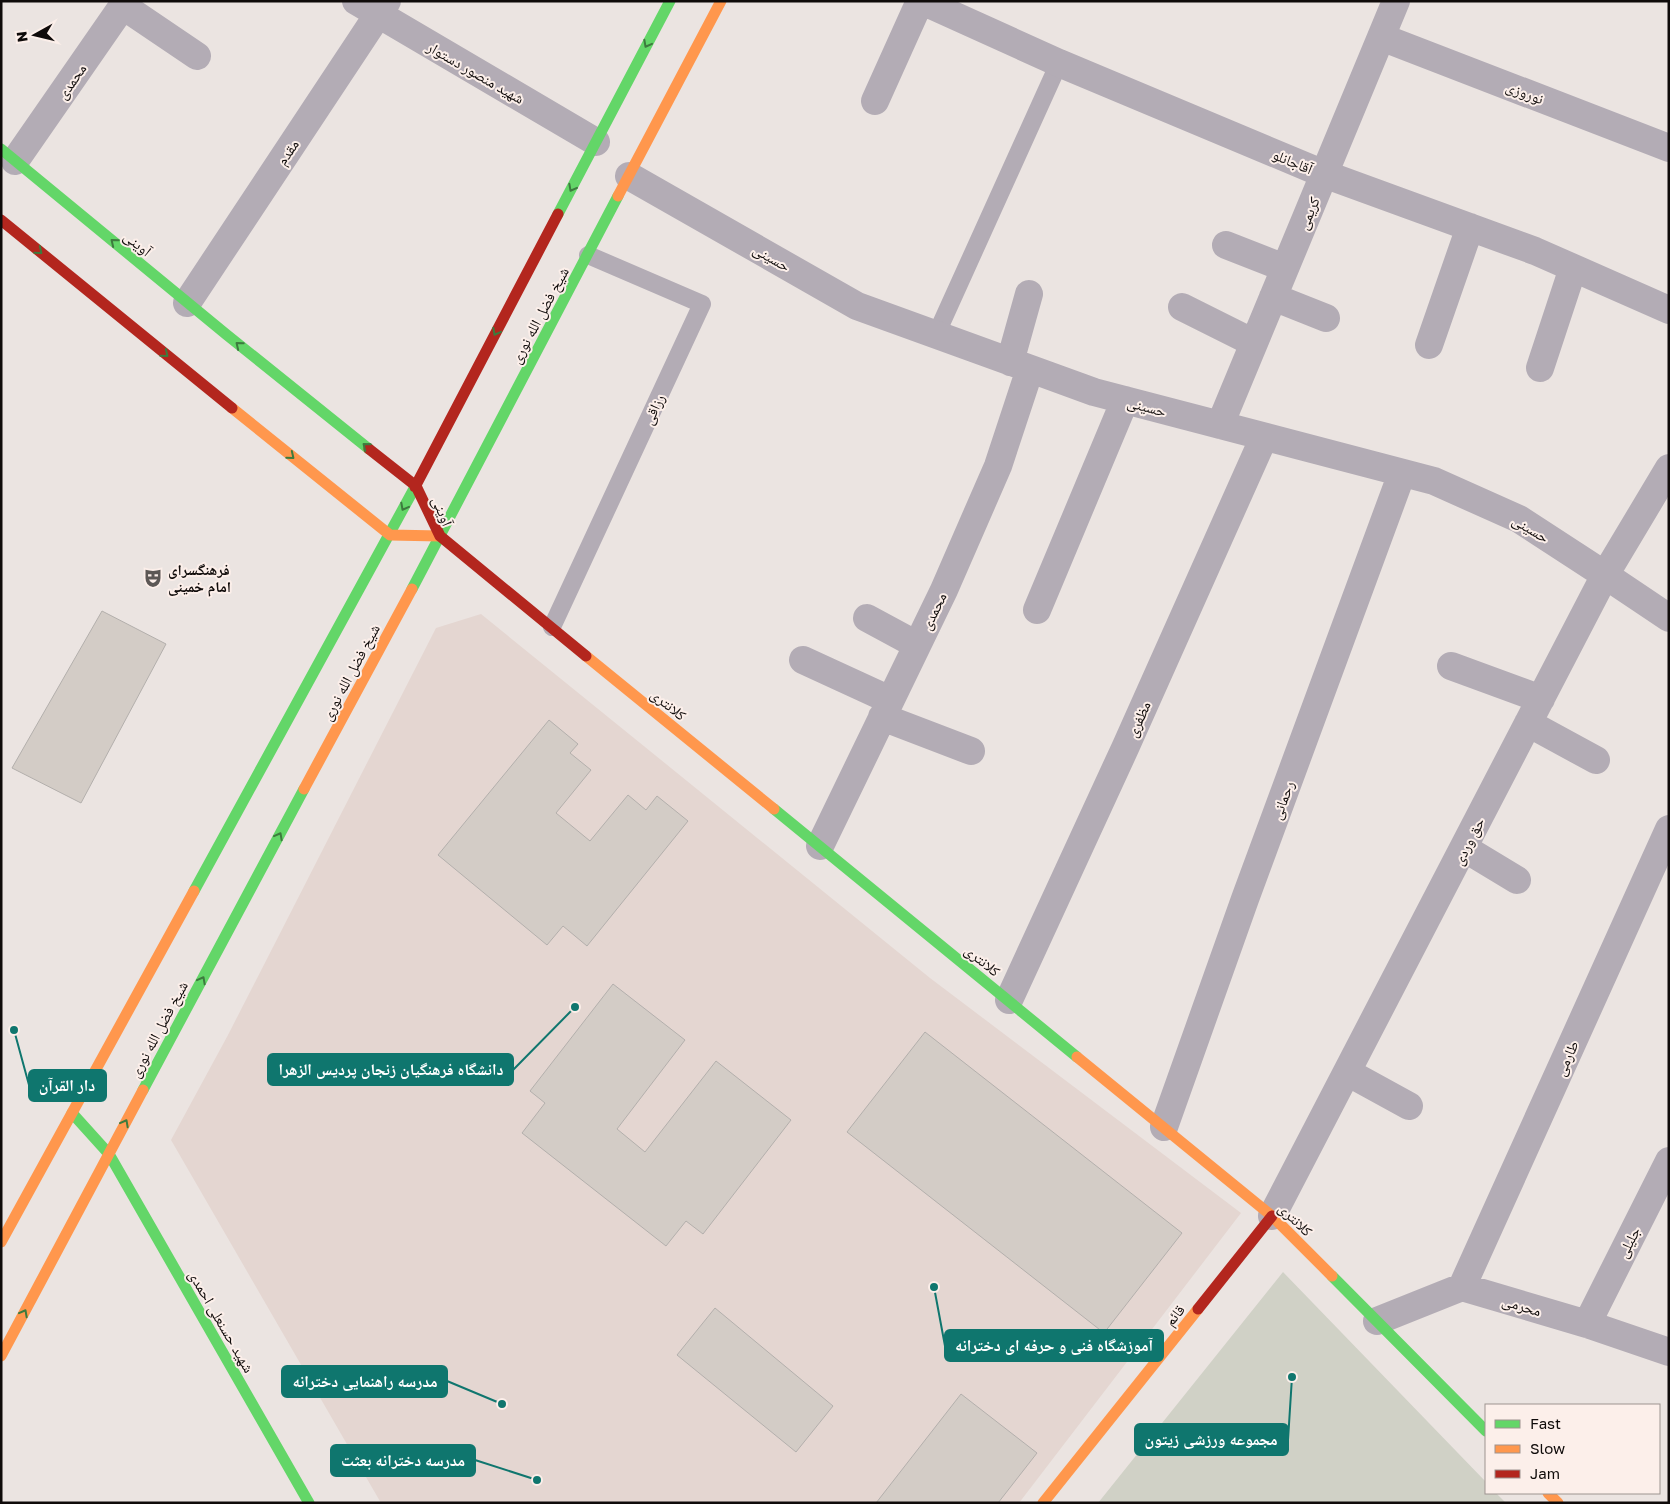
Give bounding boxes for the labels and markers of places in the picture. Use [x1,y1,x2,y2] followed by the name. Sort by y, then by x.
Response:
[168,560,231,597] place label: فرهنگسرای امام خمینی
[142,567,164,589] theatre icon: فرهنگسرای امام خمینی
[268,1054,513,1085] callout: دانشگاه فرهنگیان زنجان پردیس الزهرا
[29,1070,106,1101] callout: دار القرآن
[945,1330,1163,1361] callout: آموزشگاه فنی و حرفه ای دخترانه
[282,1366,447,1397] callout: مدرسه راهنمایی دخترانه
[1135,1424,1288,1455] callout: مجموعه ورزشی زیتون
[331,1445,475,1476] callout: مدرسه دخترانه بعثت

